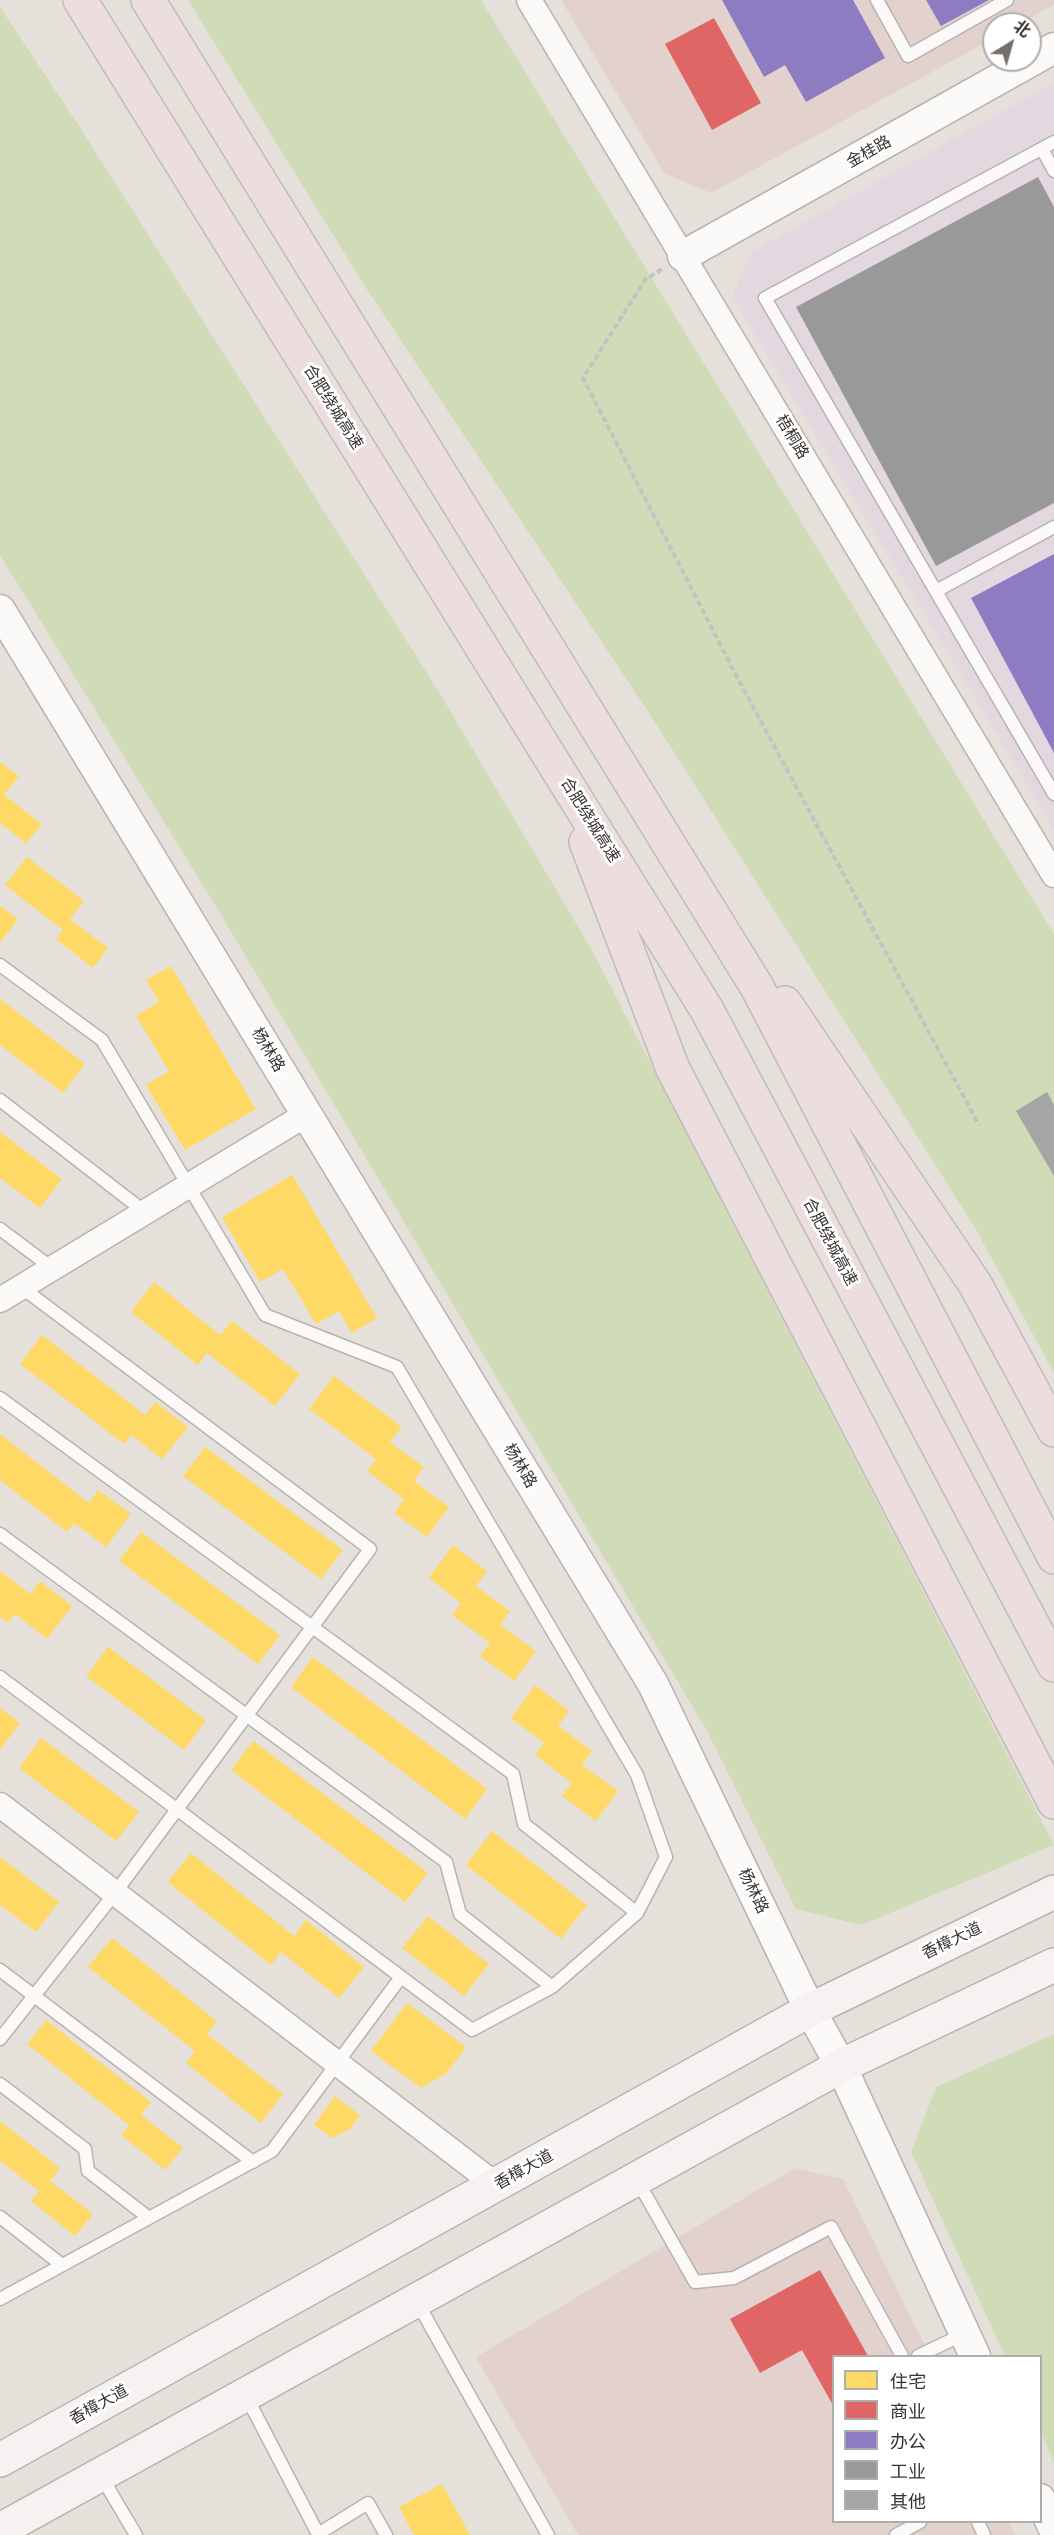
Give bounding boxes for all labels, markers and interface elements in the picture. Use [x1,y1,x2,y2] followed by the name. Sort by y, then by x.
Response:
[982,12,1042,72] north arrow
[1010,16,1034,41] text: 北
[843,132,895,172] street label: 金桂路
[299,361,367,453] street label: 合肥绕城高速
[771,411,813,463] street label: 梧桐路
[556,774,624,866] street label: 合肥绕城高速
[247,1024,289,1076] street label: 杨林路
[799,1195,861,1289] street label: 合肥绕城高速
[499,1440,541,1492] street label: 杨林路
[734,1865,772,1917] street label: 杨林路
[919,1918,985,1964] street label: 香樟大道
[491,2146,557,2194] street label: 香樟大道
[832,2355,1042,2523] legend
[890,2371,926,2393] text: 住宅
[66,2381,132,2429] street label: 香樟大道
[890,2401,926,2423] text: 商业
[890,2431,926,2453] text: 办公
[890,2461,926,2483] text: 工业
[890,2491,926,2513] text: 其他

